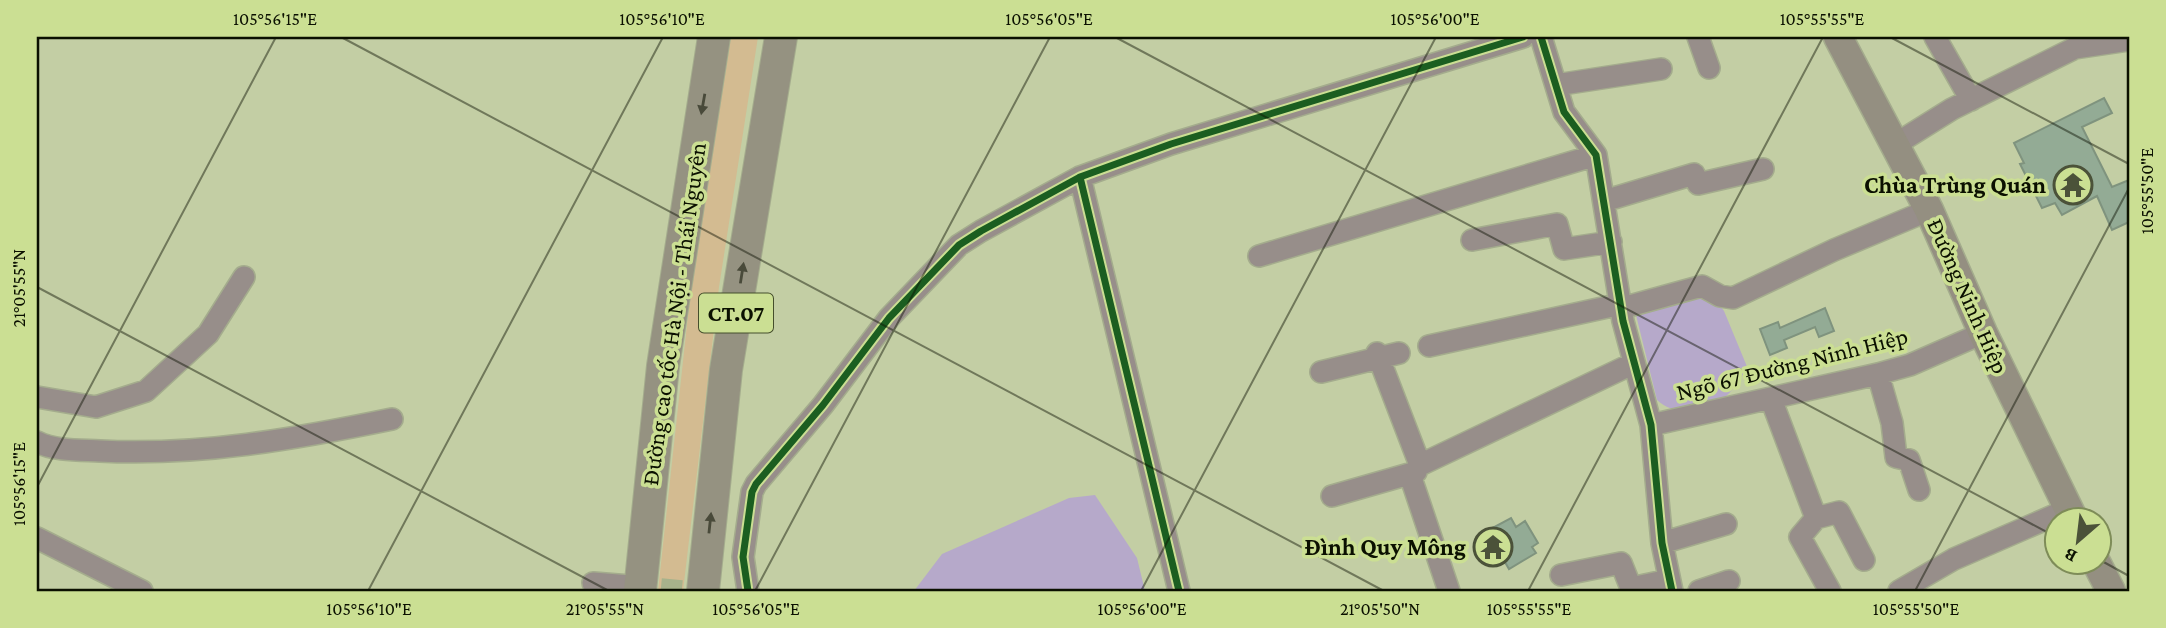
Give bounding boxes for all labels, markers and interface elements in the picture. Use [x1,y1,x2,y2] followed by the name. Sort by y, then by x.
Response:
[233,9,317,29] text: 105°56'15"E
[619,9,705,29] text: 105°56'10"E
[1005,9,1093,29] text: 105°56'05"E
[1390,9,1480,29] text: 105°56'00"E
[1780,9,1865,29] text: 105°55'55"E
[697,93,708,115] one-way arrow
[636,141,711,487] street label: Đường cao tốc Hà Nội - Thái Nguyên
[2137,148,2157,234] text: 105°55'50"E
[2052,164,2094,206] temple icon: Chùa Trùng Quán
[1864,171,2046,198] place label: Chùa Trùng Quán
[1922,214,2015,378] street label: Đường Ninh Hiệp
[9,249,29,327] text: 21°05'55"N
[737,262,748,284] one-way arrow
[699,294,773,332] road number: CT.07
[1673,322,1910,405] street label: Ngõ 67 Đường Ninh Hiệp
[9,442,29,526] text: 105°56'15"E
[2044,505,2114,576] north arrow
[705,512,716,534] one-way arrow
[1472,526,1514,568] temple icon: Đình Quy Mông
[1305,533,1466,560] place label: Đình Quy Mông
[2060,544,2080,567] text: B
[326,599,412,619] text: 105°56'10"E
[566,599,644,619] text: 21°05'55"N
[712,599,800,619] text: 105°56'05"E
[1097,599,1187,619] text: 105°56'00"E
[1340,599,1420,619] text: 21°05'50"N
[1487,599,1572,619] text: 105°55'55"E
[1873,599,1959,619] text: 105°55'50"E

